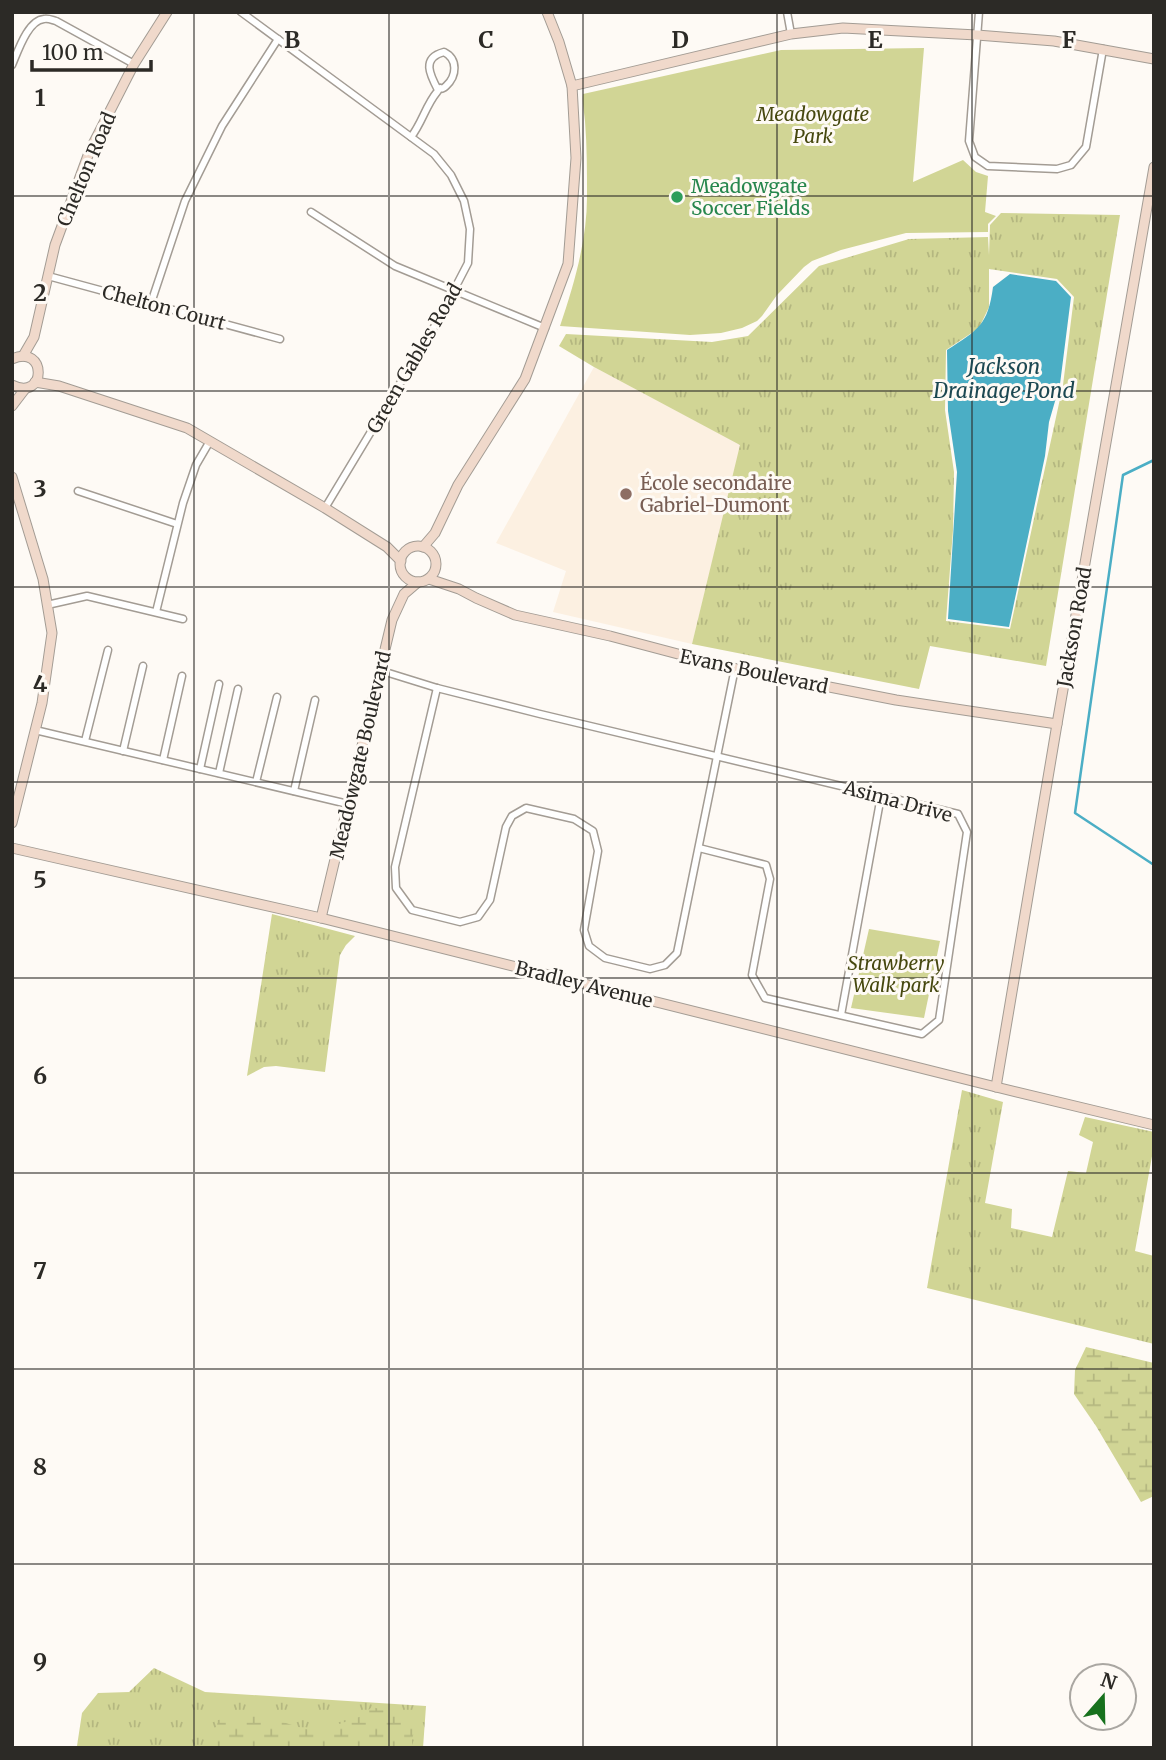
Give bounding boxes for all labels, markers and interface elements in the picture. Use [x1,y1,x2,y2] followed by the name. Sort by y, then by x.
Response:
[284,25,300,54] text: B
[478,25,494,54] text: C
[671,25,689,54] text: D
[867,25,883,54] text: E
[1062,25,1076,54] text: F
[32,28,150,72] scale bar
[42,39,104,66] text: 100 m
[35,83,46,112] text: 1
[756,102,870,148] park label: Meadowgate Park
[51,108,121,230] street label: Chelton Road
[691,174,810,220] place label: Meadowgate Soccer Fields
[669,189,685,205] marker: Meadowgate Soccer Fields
[33,278,47,307] text: 2
[100,279,229,335] street label: Chelton Court
[361,279,467,437] street label: Green Gables Road
[932,353,1075,404] water label: Jackson Drainage Pond
[640,471,792,517] place label: École secondaire Gabriel-Dumont
[33,474,47,503] text: 3
[618,486,634,502] marker: École secondaire Gabriel-Dumont
[1051,565,1096,690] street label: Jackson Road
[678,644,830,698] street label: Evans Boulevard
[324,649,396,861] street label: Meadowgate Boulevard
[33,669,48,698] text: 4
[840,775,955,827] street label: Asima Drive
[33,865,47,894] text: 5
[848,951,944,997] park label: Strawberry Walk park
[513,955,655,1013] street label: Bradley Avenue
[33,1061,47,1090] text: 6
[33,1256,47,1285] text: 7
[33,1452,47,1481] text: 8
[33,1647,47,1676] text: 9
[1068,1662,1138,1732] north arrow
[1098,1667,1120,1695] text: N

